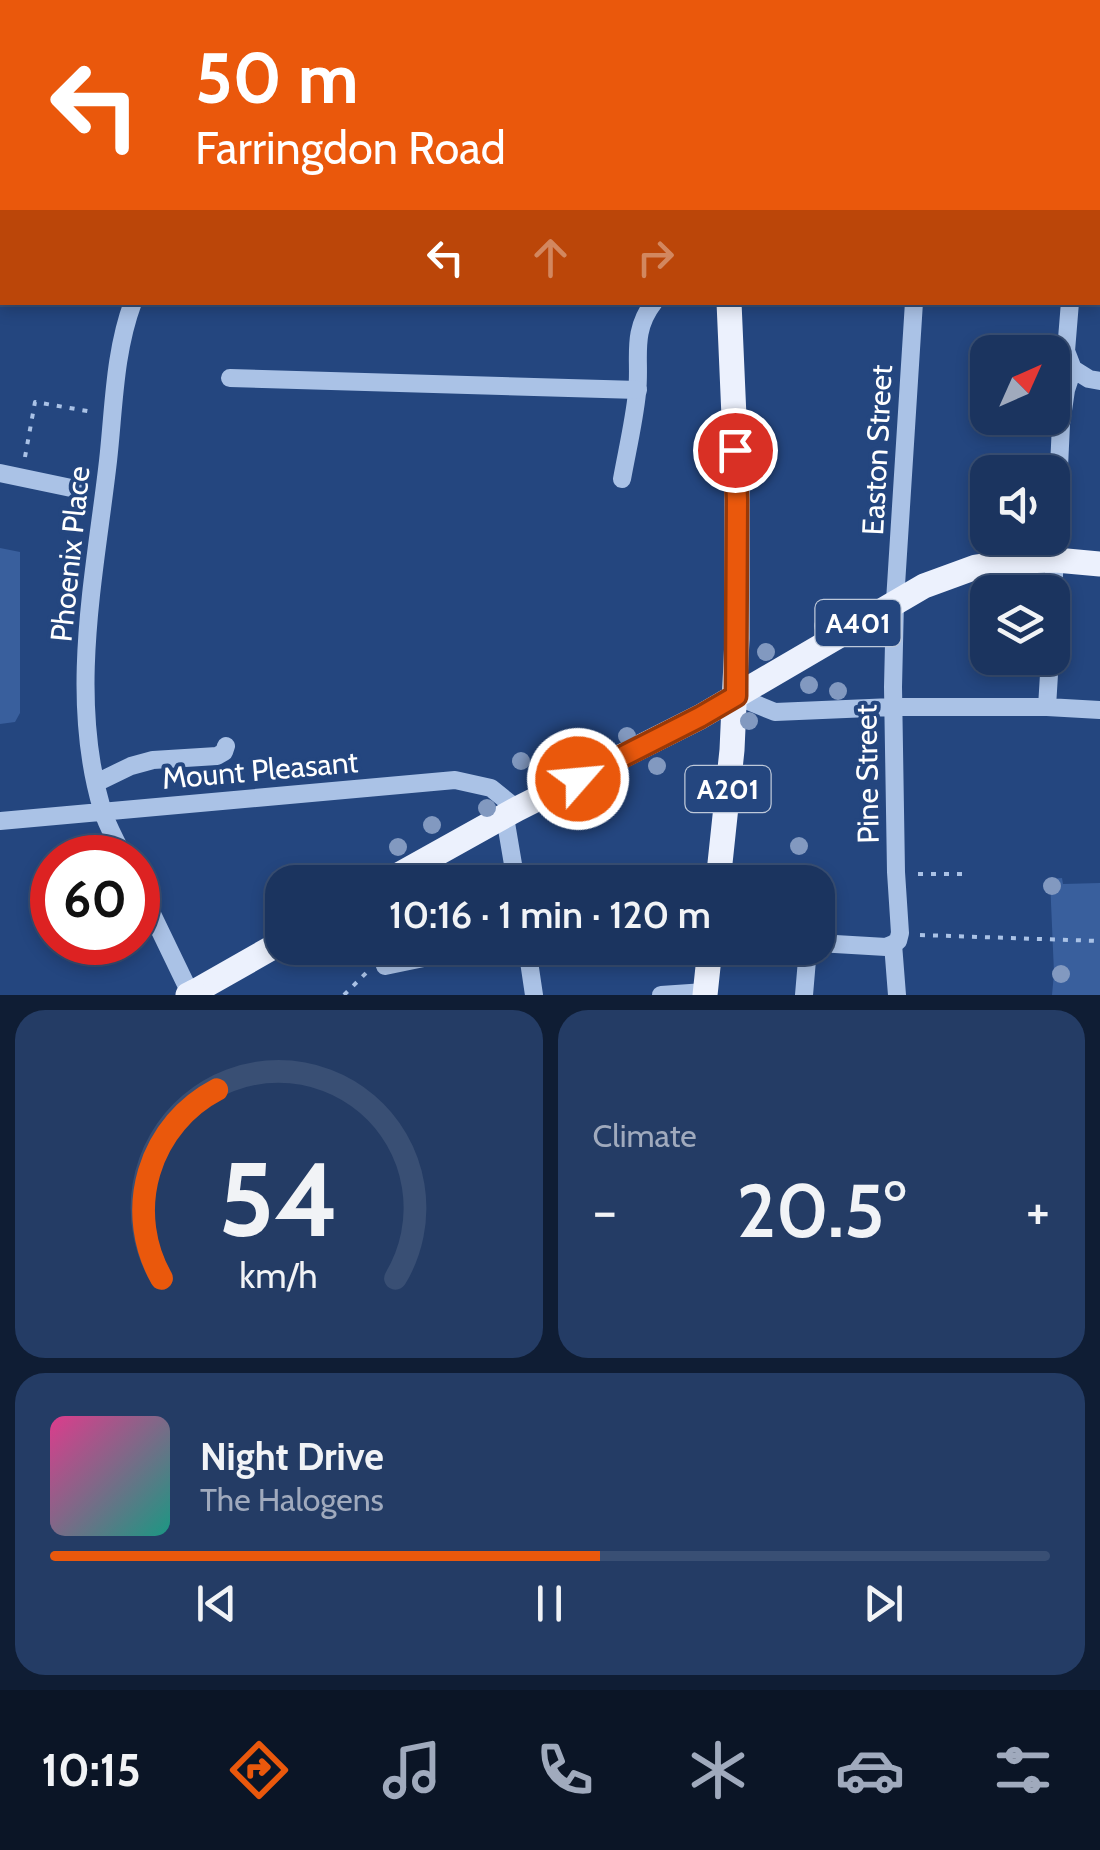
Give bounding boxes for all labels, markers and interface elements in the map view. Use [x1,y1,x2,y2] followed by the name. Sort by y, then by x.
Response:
[195,35,359,121] text: 50 m
[30,40,160,170] icon: left
[195,121,506,175] text: Farringdon Road
[418,230,473,285] icon: left
[523,230,578,285] icon: ahead
[628,230,683,285] icon: right
[970,335,1070,435] north arrow
[970,335,1070,675] map controls
[854,364,900,536] street label: Easton Street
[693,408,778,493] pin
[708,423,763,478] icon: arrive
[970,455,1070,555] button: sound
[42,464,98,644] street label: Phoenix Place
[970,575,1070,675] button: layers
[816,600,900,646] road number: A401
[847,704,887,844] street label: Pine Street
[526,727,630,831] position arrow
[160,743,360,797] street label: Mount Pleasant
[686,766,770,812] road number: A201
[30,835,160,965] speed limit sign: 60
[389,891,711,938] text: 10:16 · 1 min · 120 m
[593,1116,697,1155] text: Climate
[219,1136,339,1262] text: 54
[736,1165,906,1256] text: 20.5°
[593,1177,617,1244] text: −
[1026,1177,1050,1244] text: +
[240,1254,318,1297] text: km/h
[200,1433,384,1480] text: Night Drive
[200,1480,384,1519] text: The Halogens
[189,1576,244,1631] icon: previous
[522,1576,577,1631] icon: pause
[856,1576,911,1631] icon: next
[224,1735,294,1805] icon: directions
[377,1735,447,1805] icon: music
[530,1735,600,1805] icon: phone
[683,1735,753,1805] icon: climate
[835,1735,905,1805] icon: car
[988,1735,1058,1805] icon: filters
[41,1743,141,1797] text: 10:15

